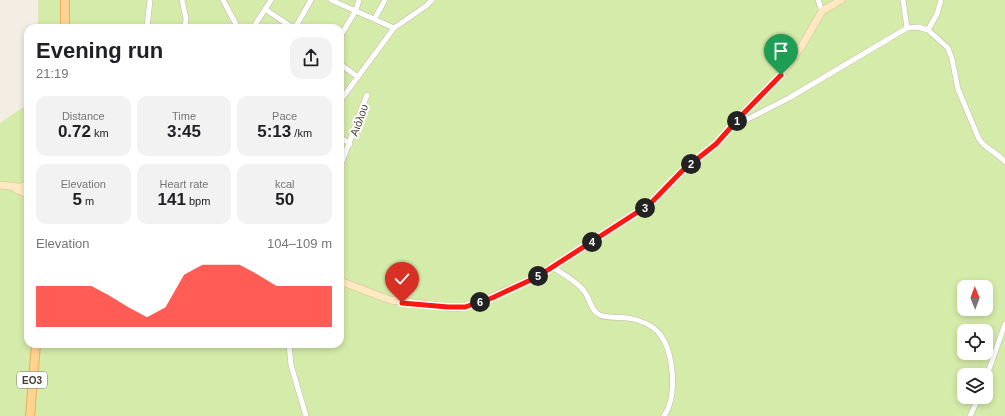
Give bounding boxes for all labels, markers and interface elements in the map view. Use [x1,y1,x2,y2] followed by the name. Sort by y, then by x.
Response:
[764,34,798,75] pin
[290,37,332,79] button: share
[36,38,163,63] text: Evening run
[770,40,792,62] icon: arrive
[36,66,69,81] text: 21:19
[348,102,370,138] street label: Αιόλου
[62,110,105,122] text: Distance
[172,110,196,122] text: Time
[272,110,297,122] text: Pace
[727,111,747,131] pin: 1
[734,115,740,127] text: 1
[58,122,91,141] text: 0.72
[167,122,201,141] text: 3:45
[257,122,291,141] text: 5:13
[91,127,109,139] text: km
[291,127,312,139] text: /km
[681,154,701,174] pin: 2
[688,158,694,170] text: 2
[61,178,106,190] text: Elevation
[160,178,208,190] text: Heart rate
[275,178,294,190] text: kcal
[72,190,82,209] text: 5
[158,190,186,209] text: 141
[275,190,294,209] text: 50
[82,195,94,207] text: m
[186,195,210,207] text: bpm
[635,198,655,218] pin: 3
[642,202,648,214] text: 3
[582,232,602,252] pin: 4
[36,236,89,251] text: Elevation
[267,236,332,251] text: 104–109 m
[589,236,595,248] text: 4
[385,262,419,303] pin
[528,266,548,286] pin: 5
[391,268,413,290] icon: check
[535,270,541,282] text: 5
[957,280,993,316] north arrow
[957,280,993,404] map controls
[470,292,490,312] pin: 6
[477,296,483,308] text: 6
[957,324,993,360] button: locate
[957,368,993,404] button: layers
[17,372,47,388] road number: ΕΟ3

